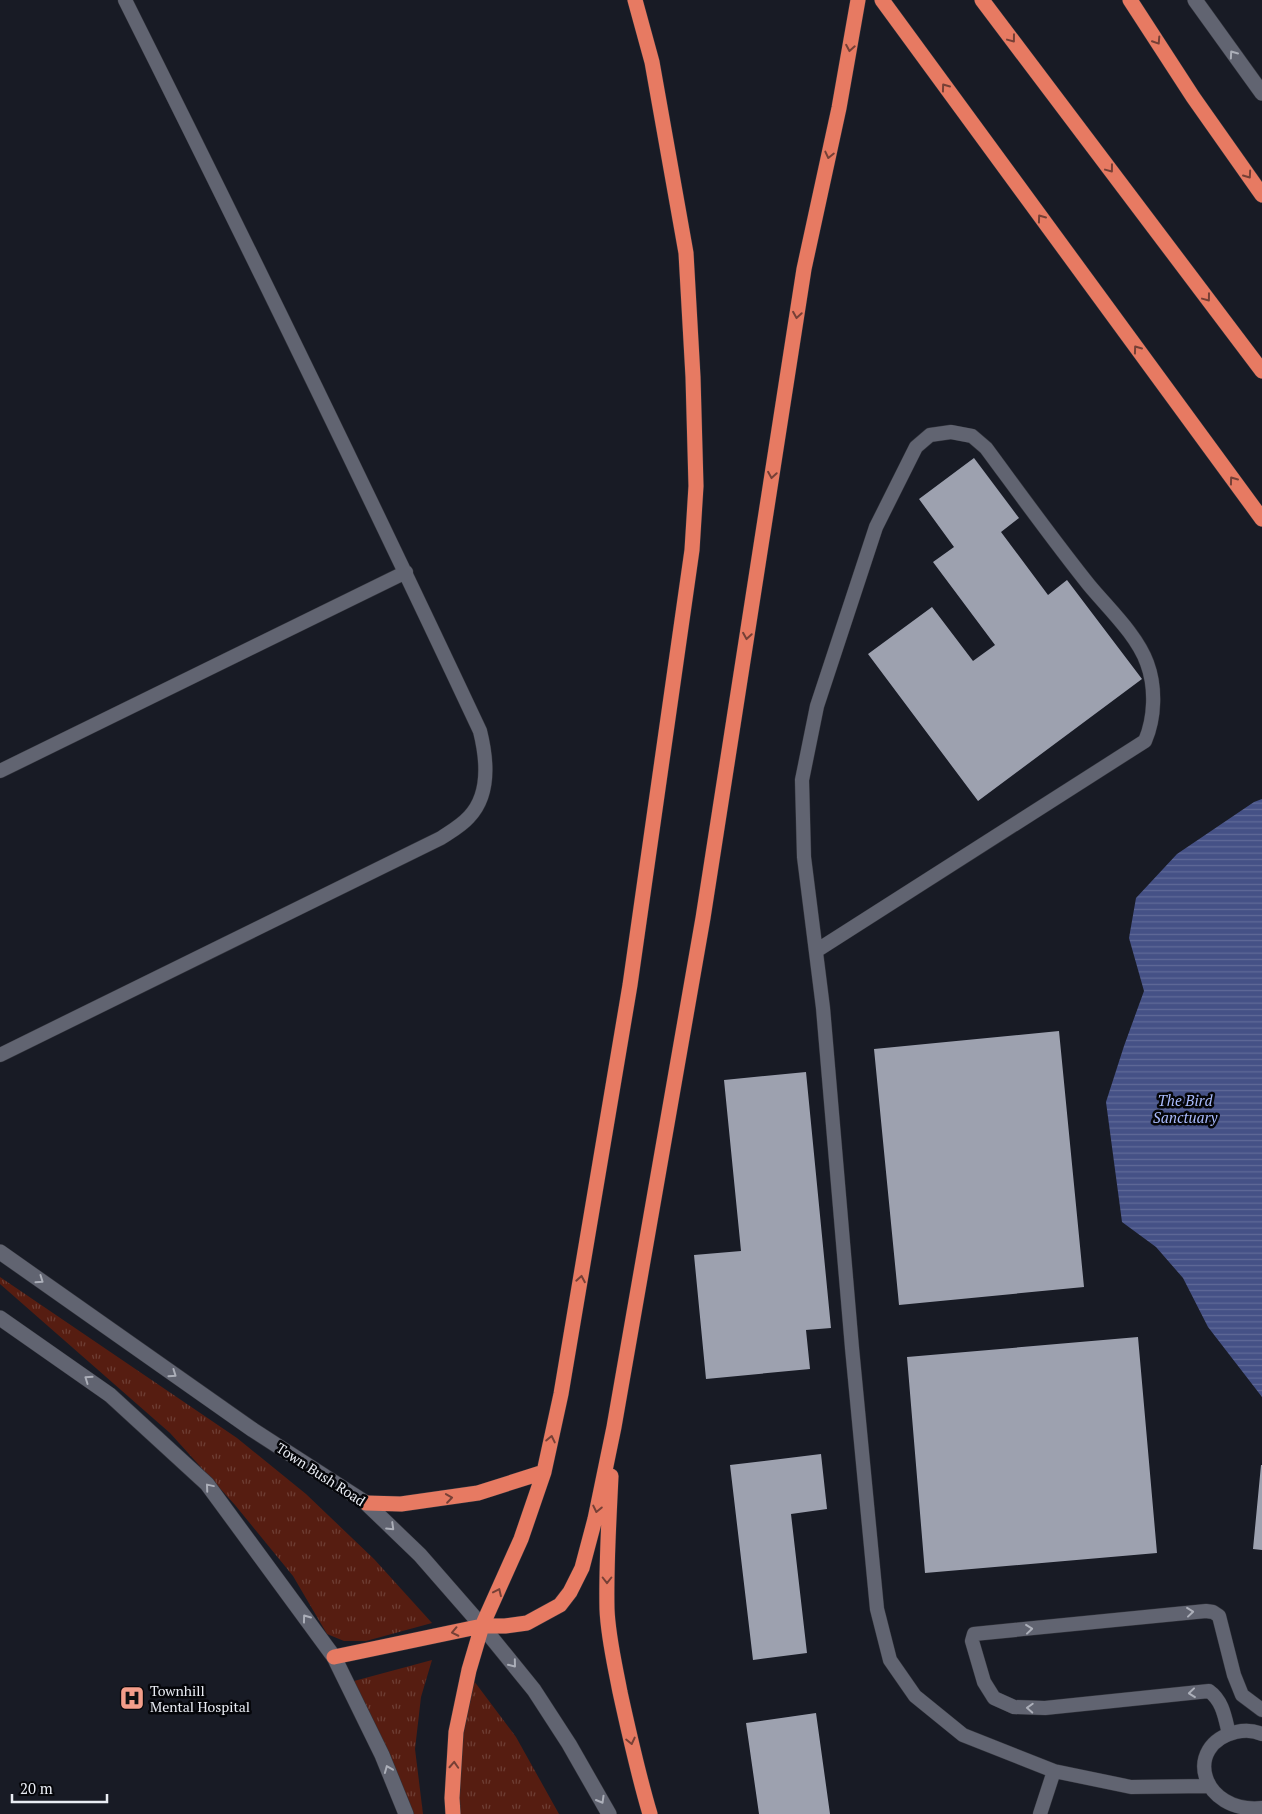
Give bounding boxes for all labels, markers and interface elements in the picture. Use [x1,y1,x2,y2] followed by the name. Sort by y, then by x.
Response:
[1006,33,1014,42] one-way arrow
[1150,36,1160,45] one-way arrow
[845,44,855,52] one-way arrow
[1230,50,1239,60] one-way arrow
[942,83,951,93] one-way arrow
[824,151,835,160] one-way arrow
[1104,163,1112,172] one-way arrow
[1242,169,1251,179] one-way arrow
[1038,214,1047,224] one-way arrow
[1202,292,1210,301] one-way arrow
[792,310,802,319] one-way arrow
[1134,345,1143,355] one-way arrow
[767,471,777,479] one-way arrow
[1230,476,1239,486] one-way arrow
[742,632,753,640] one-way arrow
[1153,1090,1218,1127] water label: The Bird Sanctuary
[34,1274,44,1283] one-way arrow
[575,1275,585,1284] one-way arrow
[167,1368,177,1377] one-way arrow
[84,1376,94,1385] one-way arrow
[545,1434,556,1443] one-way arrow
[273,1438,369,1510] street label: Town Bush Road
[206,1484,215,1493] one-way arrow
[445,1493,453,1504] one-way arrow
[592,1504,603,1513] one-way arrow
[385,1521,394,1530] one-way arrow
[602,1577,612,1585] one-way arrow
[492,1588,502,1597] one-way arrow
[1187,1607,1195,1618] one-way arrow
[303,1615,311,1624] one-way arrow
[1025,1624,1033,1635] one-way arrow
[450,1626,459,1637] one-way arrow
[508,1658,516,1667] one-way arrow
[150,1681,250,1716] place label: Townhill Mental Hospital
[119,1685,145,1711] hospital icon: Townhill Mental Hospital
[1187,1687,1195,1698] one-way arrow
[1026,1702,1034,1713] one-way arrow
[625,1736,636,1745] one-way arrow
[448,1761,459,1769] one-way arrow
[383,1765,394,1774] one-way arrow
[12,1772,108,1804] scale bar
[20,1778,53,1798] text: 20 m
[595,1795,605,1804] one-way arrow

